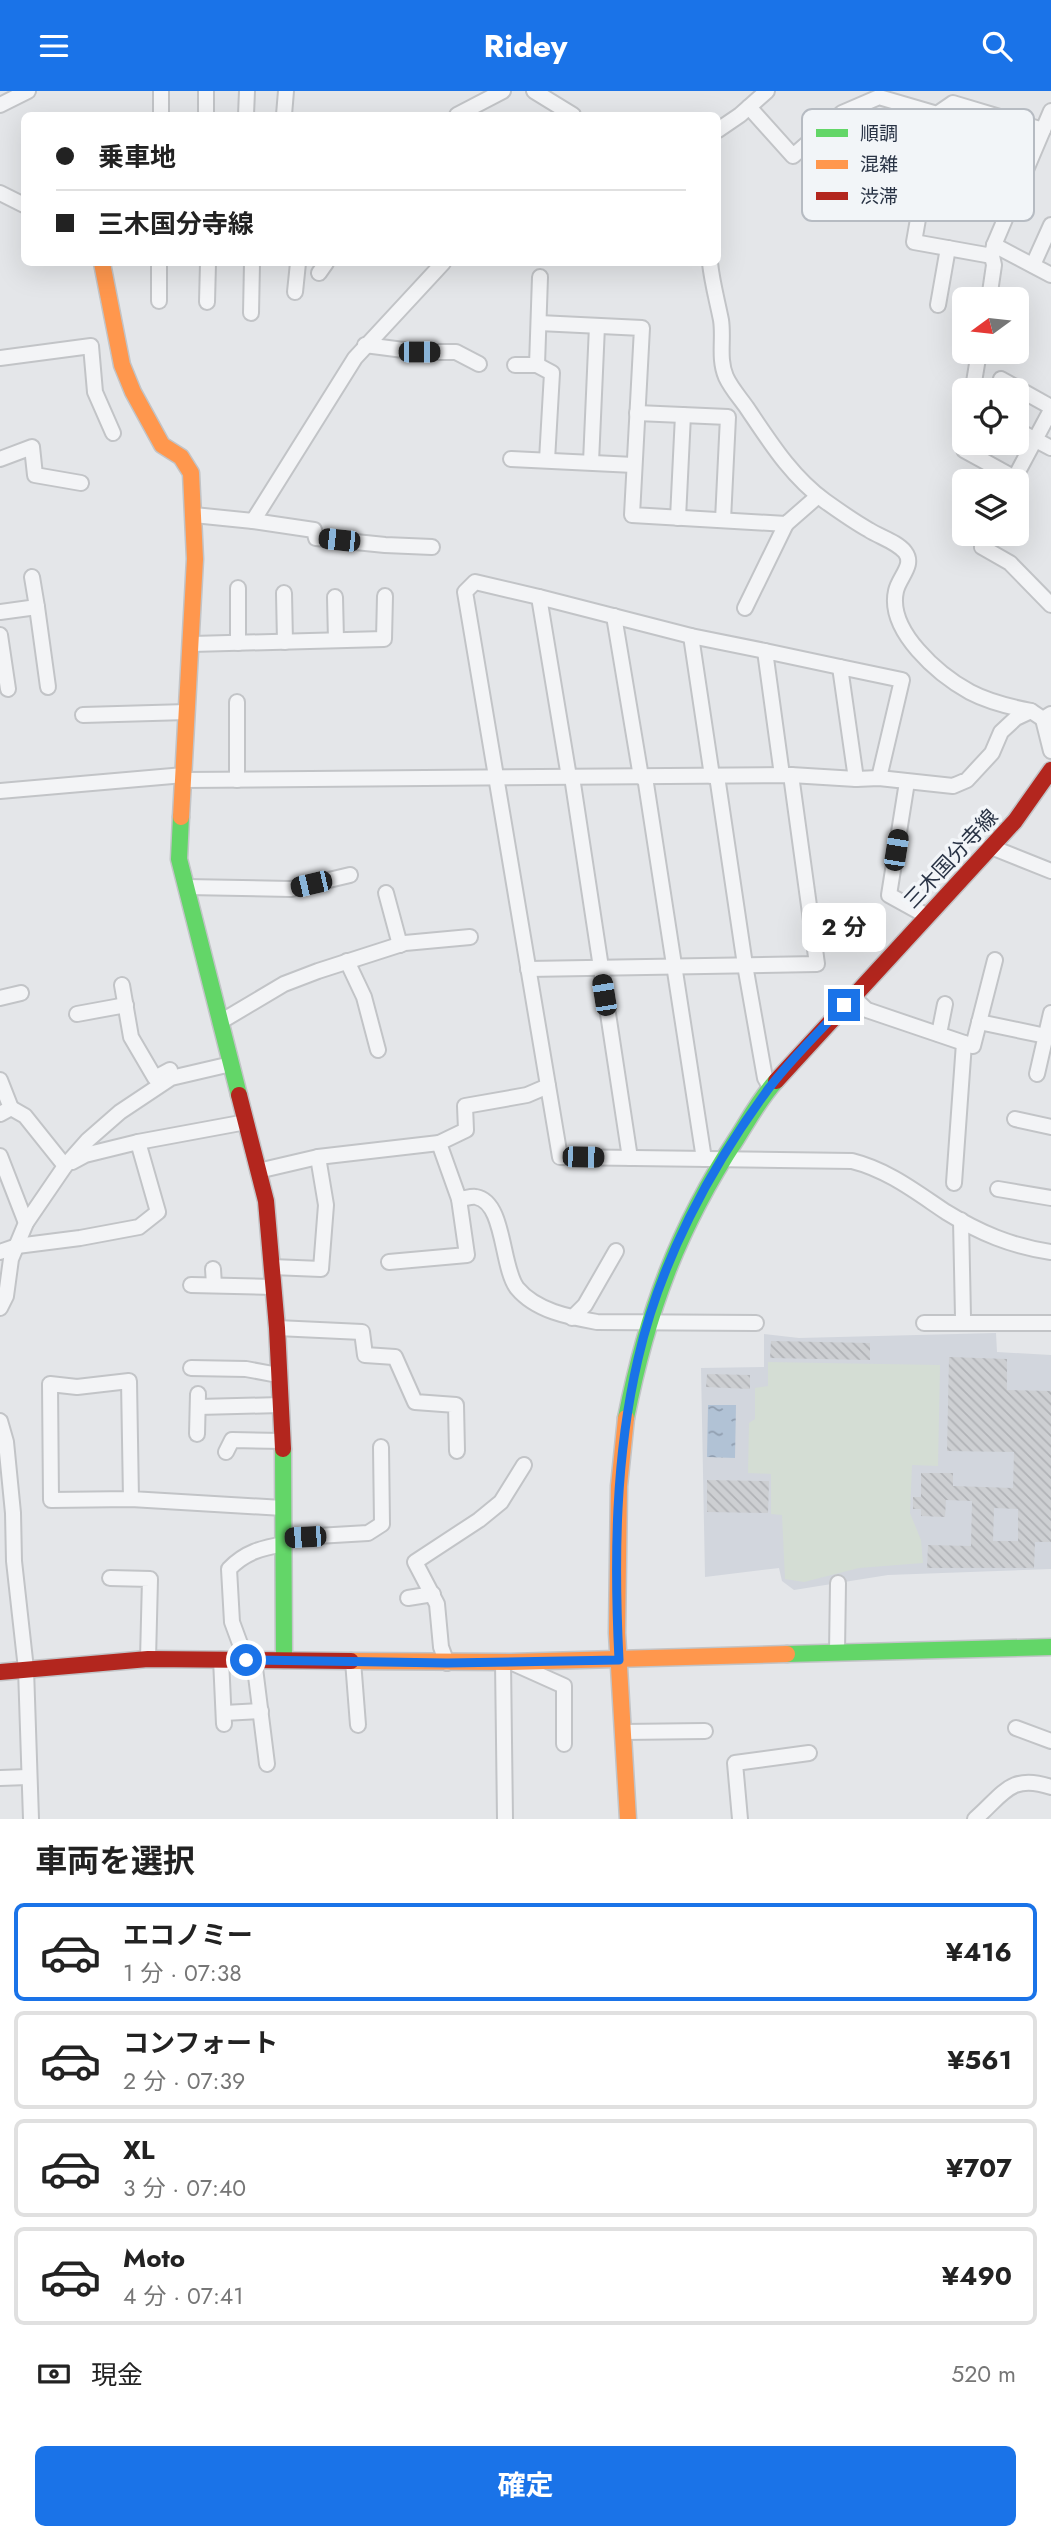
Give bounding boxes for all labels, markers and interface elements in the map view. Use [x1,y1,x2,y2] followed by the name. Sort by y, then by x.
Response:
[484,23,567,69] text: Ridey
[35,27,73,65] icon: menu
[978,27,1016,65] icon: search
[802,109,1034,221] legend
[860,120,898,147] text: 順調
[98,138,176,176] text: 乗車地
[860,151,898,178] text: 混雑
[860,183,898,210] text: 渋滞
[98,205,254,243] text: 三木国分寺線
[952,287,1029,364] north arrow
[952,287,1029,546] map controls
[399,342,441,363] car
[952,378,1029,455] button: locate
[952,469,1029,546] button: layers
[318,527,361,553] car
[897,803,1005,915] street label: 三木国分寺線
[883,828,910,872] car
[289,869,334,899] car
[802,904,886,953] callout: 2 分
[822,910,867,944] text: 2 分
[591,973,618,1017] car
[828,989,860,1021] route end
[562,1146,605,1168] car
[284,1525,327,1549] car
[230,1644,262,1676] route start
[35,1838,195,1884] text: 車両を選択
[123,1916,253,1954] text: エコノミー
[39,1921,102,1984] icon: car
[946,1933,1012,1971] text: ¥416
[123,1956,242,1990] text: 1 分 · 07:38
[123,2024,278,2062] text: コンフォート
[39,2029,102,2092] icon: car
[947,2041,1012,2079] text: ¥561
[123,2064,245,2098] text: 2 分 · 07:39
[123,2131,155,2169] text: XL
[39,2137,102,2200] icon: car
[946,2149,1012,2187] text: ¥707
[123,2171,246,2205] text: 3 分 · 07:40
[123,2239,185,2277] text: Moto
[39,2245,102,2308] icon: car
[942,2257,1012,2295] text: ¥490
[123,2279,244,2313] text: 4 分 · 07:41
[35,2355,73,2393] icon: cash
[91,2356,143,2394] text: 現金
[951,2357,1016,2391] text: 520 m
[35,2446,1016,2526] button: 確定

